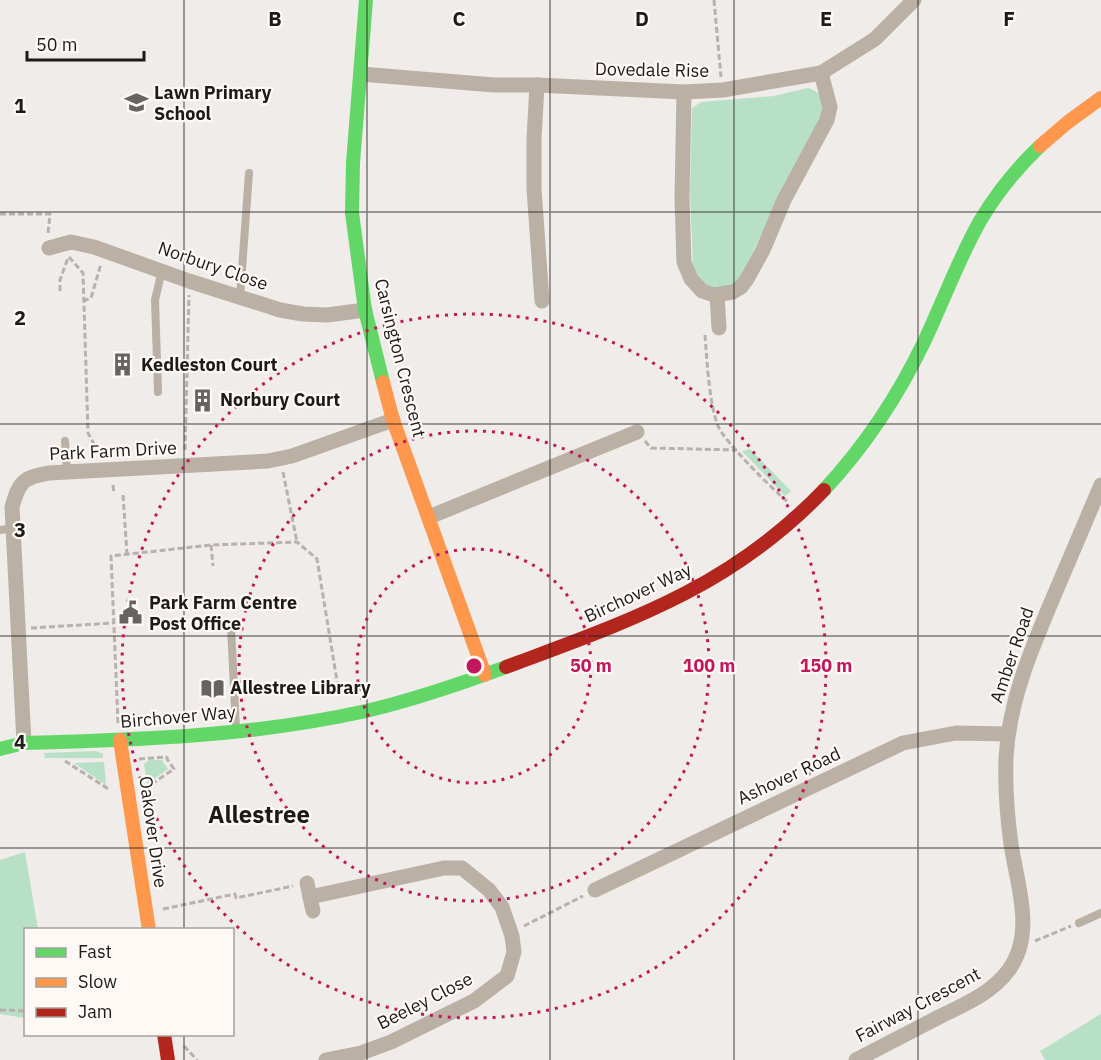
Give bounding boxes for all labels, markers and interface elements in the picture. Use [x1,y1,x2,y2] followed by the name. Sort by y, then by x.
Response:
[268,5,282,32] text: B
[452,5,466,32] text: C
[635,5,649,32] text: D
[820,5,832,32] text: E
[1003,5,1015,32] text: F
[27,24,144,62] scale bar
[36,33,78,56] text: 50 m
[595,57,709,82] street label: Dovedale Rise
[154,81,272,125] place label: Lawn Primary School
[123,90,149,116] school or university icon: Lawn Primary School
[14,92,26,119] text: 1
[155,236,271,295] street label: Norbury Close
[370,276,431,440] street label: Carsington Crescent
[14,304,26,331] text: 2
[110,352,136,378] building icon: Kedleston Court
[141,353,278,376] place label: Kedleston Court
[189,387,215,413] building icon: Norbury Court
[220,388,340,411] place label: Norbury Court
[48,436,178,465] street label: Park Farm Drive
[14,516,26,543] text: 3
[580,558,695,627] street label: Birchover Way
[149,591,297,635] place label: Park Farm Centre Post Office
[118,600,144,626] public building icon: Park Farm Centre Post Office
[984,604,1039,706] street label: Amber Road
[570,654,612,677] text: 50 m
[683,654,735,677] text: 100 m
[800,654,852,677] text: 150 m
[464,656,484,676] centre of rings
[199,675,225,701] library icon: Allestree Library
[230,676,371,699] place label: Allestree Library
[119,700,237,733] street label: Birchover Way
[14,728,26,755] text: 4
[733,742,844,809] street label: Ashover Road
[134,775,173,889] street label: Oakover Drive
[208,798,310,830] district label: Allestree
[24,928,234,1036] legend
[78,940,112,963] text: Fast
[851,962,984,1047] street label: Fairway Crescent
[373,967,477,1034] street label: Beeley Close
[78,970,117,993] text: Slow
[78,1000,113,1023] text: Jam

